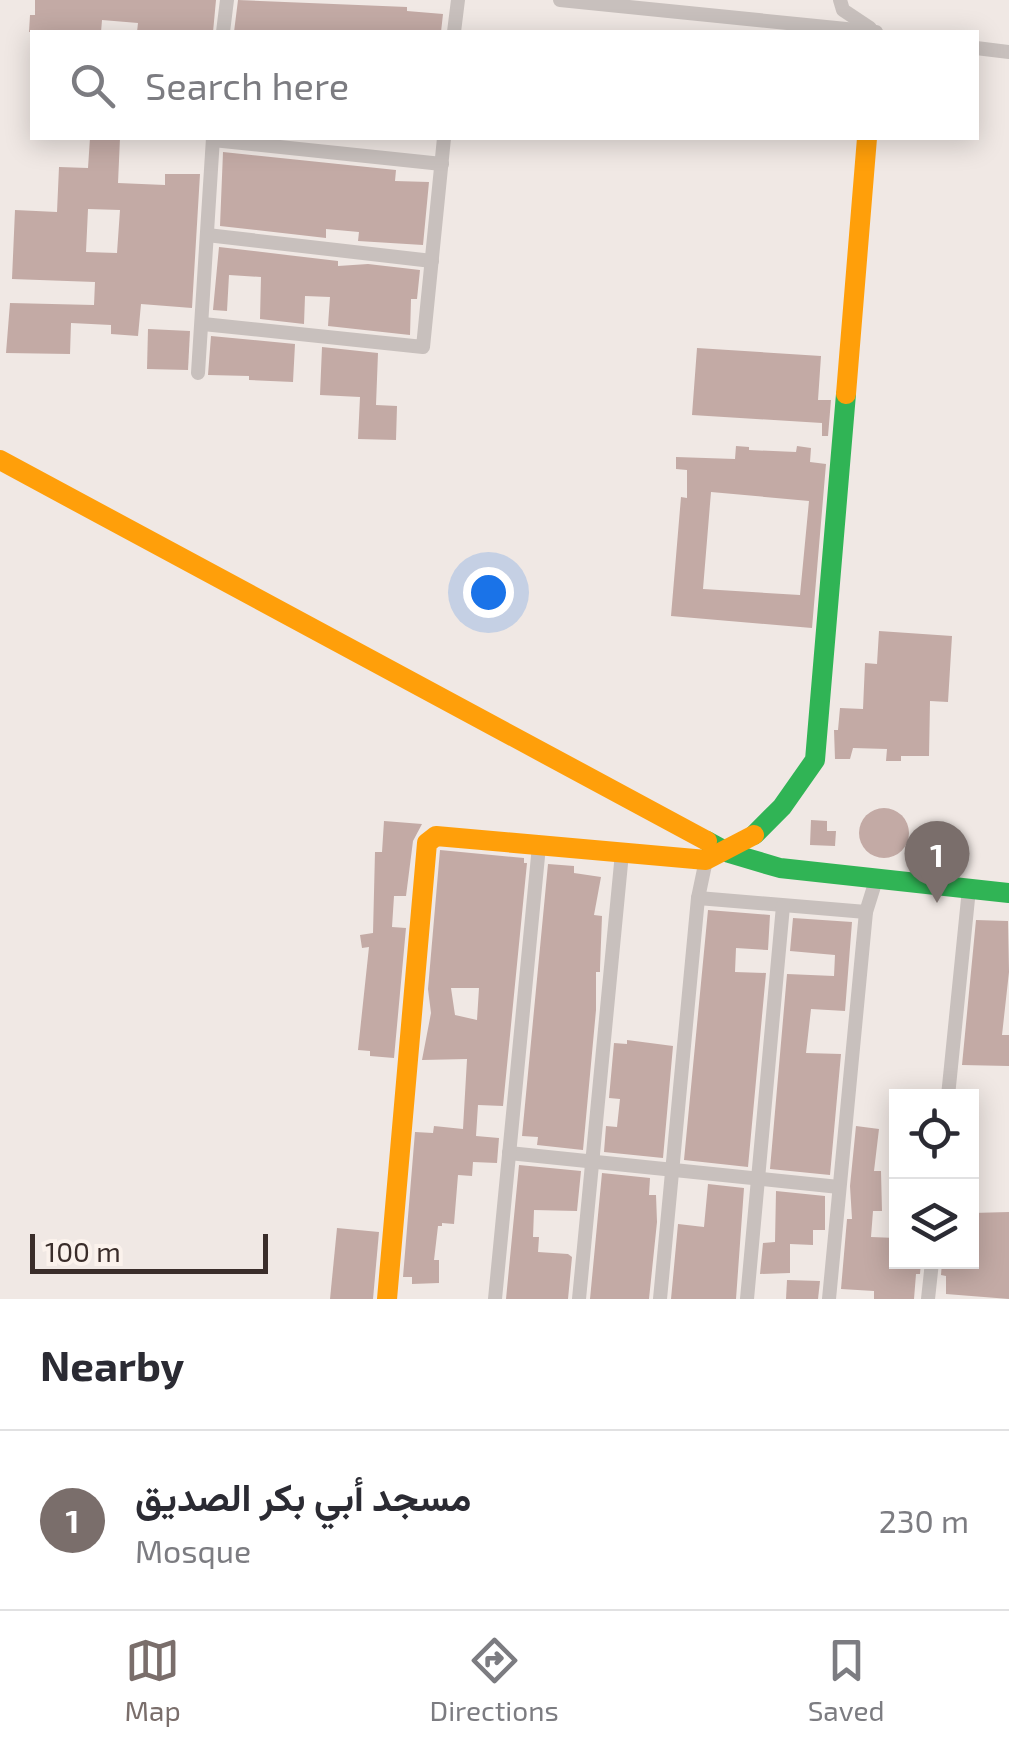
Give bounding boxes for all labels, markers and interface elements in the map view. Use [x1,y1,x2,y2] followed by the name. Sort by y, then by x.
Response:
[30,30,979,140] search box
[65,58,120,113] icon: search
[145,62,349,108] text: Search here
[463,567,514,618] your location
[904,820,970,903] pin: 1
[889,1089,979,1269] map controls
[889,1089,979,1179] button: locate
[889,1179,979,1269] button: layers
[30,1229,268,1274] scale bar
[45,1234,121,1268] text: 100 m
[40,1339,184,1389] text: Nearby
[135,1473,471,1519] text: مسجد أبي بكر الصديق
[66,1501,79,1539] text: 1
[879,1501,969,1539] text: 230 m
[135,1531,251,1569] text: Mosque
[124,1633,181,1727] tab: Map
[430,1633,559,1727] tab: Directions
[808,1633,885,1727] tab: Saved

